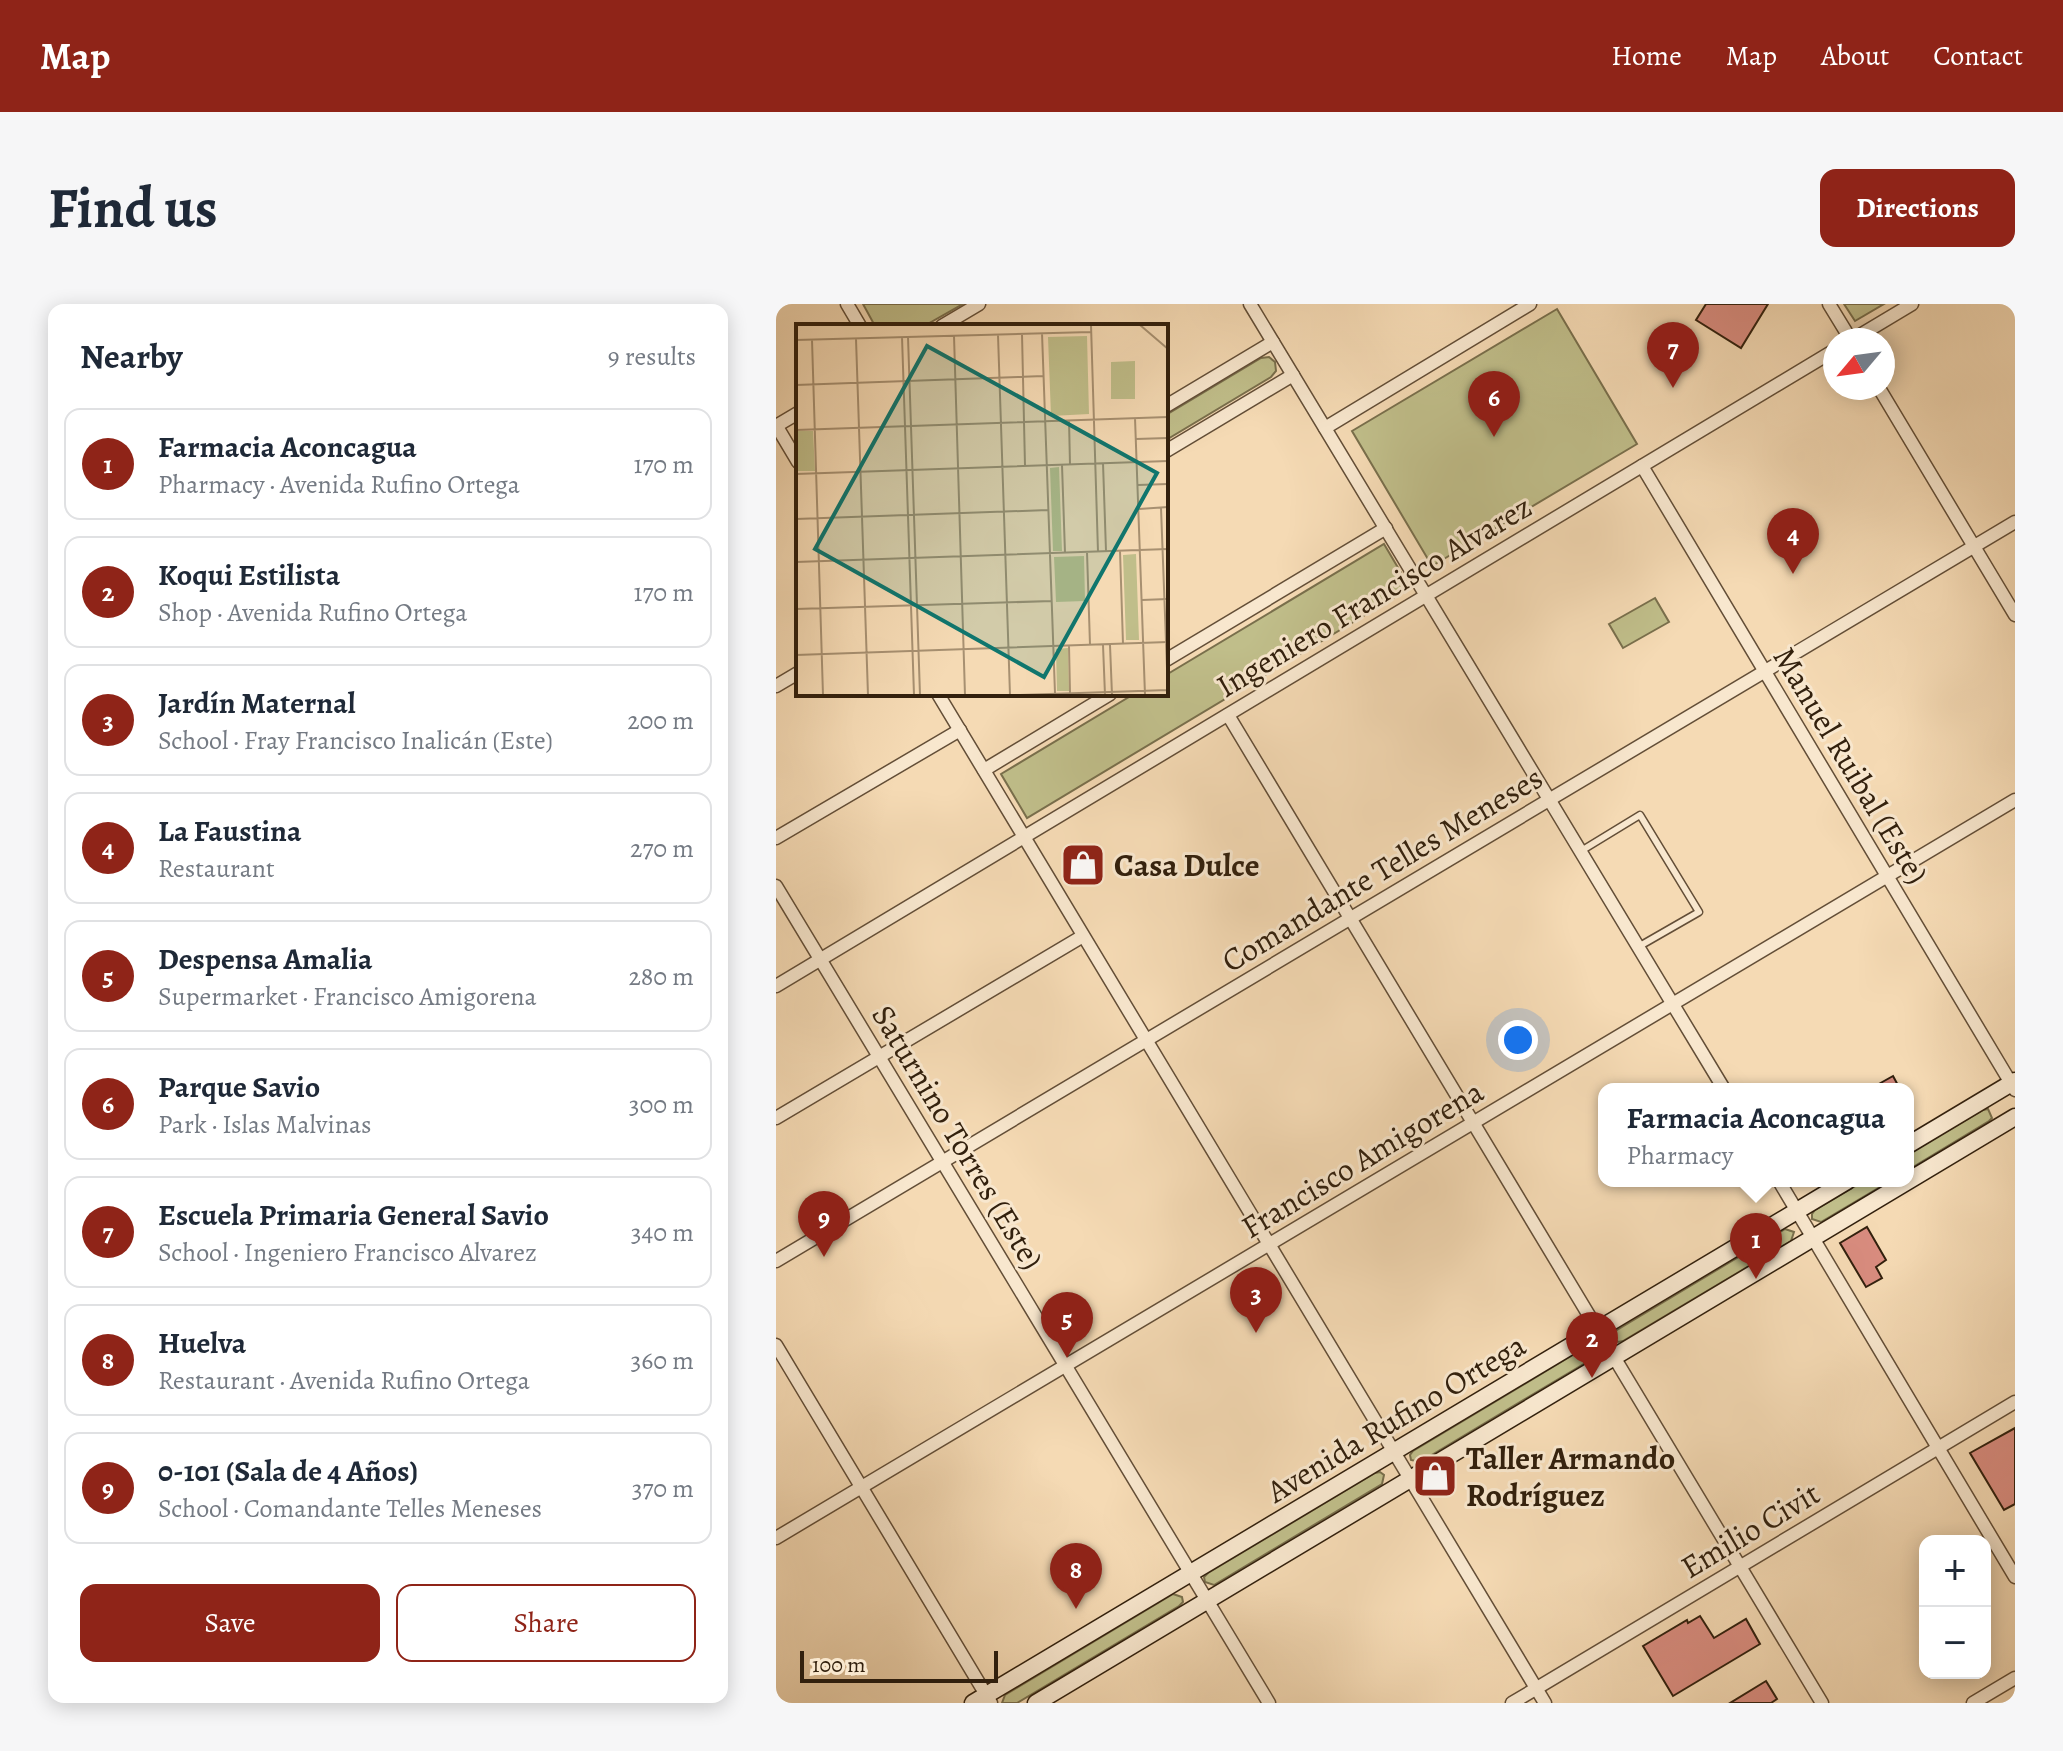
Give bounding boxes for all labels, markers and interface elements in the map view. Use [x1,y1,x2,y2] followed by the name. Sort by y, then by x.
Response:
[40,30,110,82] text: Map
[1611,37,1682,75] text: Home
[1726,37,1777,75] text: Map
[1821,37,1889,75] text: About
[1933,37,2023,75] text: Contact
[1820,169,2015,247] button: Directions
[48,170,218,246] text: Find us
[1647,322,1699,388] pin: 7
[796,324,1168,696] inset map
[1823,328,1895,400] north arrow
[80,333,183,380] text: Nearby
[608,339,696,374] text: 9 results
[1468,371,1520,437] pin: 6
[158,427,417,467] text: Farmacia Aconcagua
[103,447,113,482] text: 1
[634,447,694,482] text: 170 m
[158,467,520,502] text: Pharmacy · Avenida Rufino Ortega
[1208,484,1540,708] street label: Ingeniero Francisco Alvarez
[1767,508,1819,574] pin: 4
[158,555,340,595] text: Koqui Estilista
[102,575,114,610] text: 2
[634,575,694,610] text: 170 m
[158,595,467,630] text: Shop · Avenida Rufino Ortega
[1763,638,1939,892] street label: Manuel Ruibal (Este)
[158,683,356,723] text: Jardín Maternal
[102,703,114,738] text: 3
[627,703,694,738] text: 200 m
[158,723,553,758] text: School · Fray Francisco Inalicán (Este)
[1213,756,1551,982] street label: Comandante Telles Meneses
[158,811,301,851] text: La Faustina
[102,831,114,866] text: 4
[630,831,694,866] text: 270 m
[1059,841,1107,889] shop icon: Casa Dulce
[1114,843,1259,887] place label: Casa Dulce
[158,851,275,886] text: Restaurant
[158,939,373,979] text: Despensa Amalia
[102,959,114,994] text: 5
[628,959,694,994] text: 280 m
[158,979,537,1014] text: Supermarket · Francisco Amigorena
[862,997,1054,1277] street label: Saturnino Torres (Este)
[1498,1020,1538,1060] your location
[158,1067,320,1107] text: Parque Savio
[1233,1069,1491,1249] street label: Francisco Amigorena
[1598,1083,1914,1187] popup
[102,1087,114,1122] text: 6
[629,1087,694,1122] text: 300 m
[1627,1098,1885,1138] text: Farmacia Aconcagua
[158,1107,372,1142] text: Park · Islas Malvinas
[1627,1138,1733,1173] text: Pharmacy
[798,1191,850,1257] pin: 9
[158,1195,549,1235] text: Escuela Primaria General Savio
[1730,1213,1782,1279] pin: 1
[102,1215,114,1250] text: 7
[631,1215,694,1250] text: 340 m
[158,1235,537,1270] text: School · Ingeniero Francisco Alvarez
[1230,1267,1282,1333] pin: 3
[1041,1292,1093,1358] pin: 5
[1566,1312,1618,1378] pin: 2
[158,1323,246,1363] text: Huelva
[1257,1323,1534,1513] street label: Avenida Rufino Ortega
[102,1343,114,1378] text: 8
[631,1343,694,1378] text: 360 m
[158,1363,530,1398] text: Restaurant · Avenida Rufino Ortega
[1466,1436,1675,1517] place label: Taller Armando Rodríguez
[158,1451,418,1491] text: 0-101 (Sala de 4 Años)
[1411,1452,1459,1500] shop icon: Taller Armando Rodríguez
[102,1471,114,1506] text: 9
[632,1471,694,1506] text: 370 m
[1672,1471,1828,1589] street label: Emilio Civit
[158,1491,542,1526] text: School · Comandante Telles Meneses
[1919,1535,1991,1679] map controls
[1919,1535,1991,1607] button: +
[1050,1543,1102,1609] pin: 8
[80,1584,380,1662] button: Save
[396,1584,696,1662] button: Share
[1919,1607,1991,1679] button: −
[800,1647,998,1683] scale bar
[812,1650,866,1680] text: 100 m

